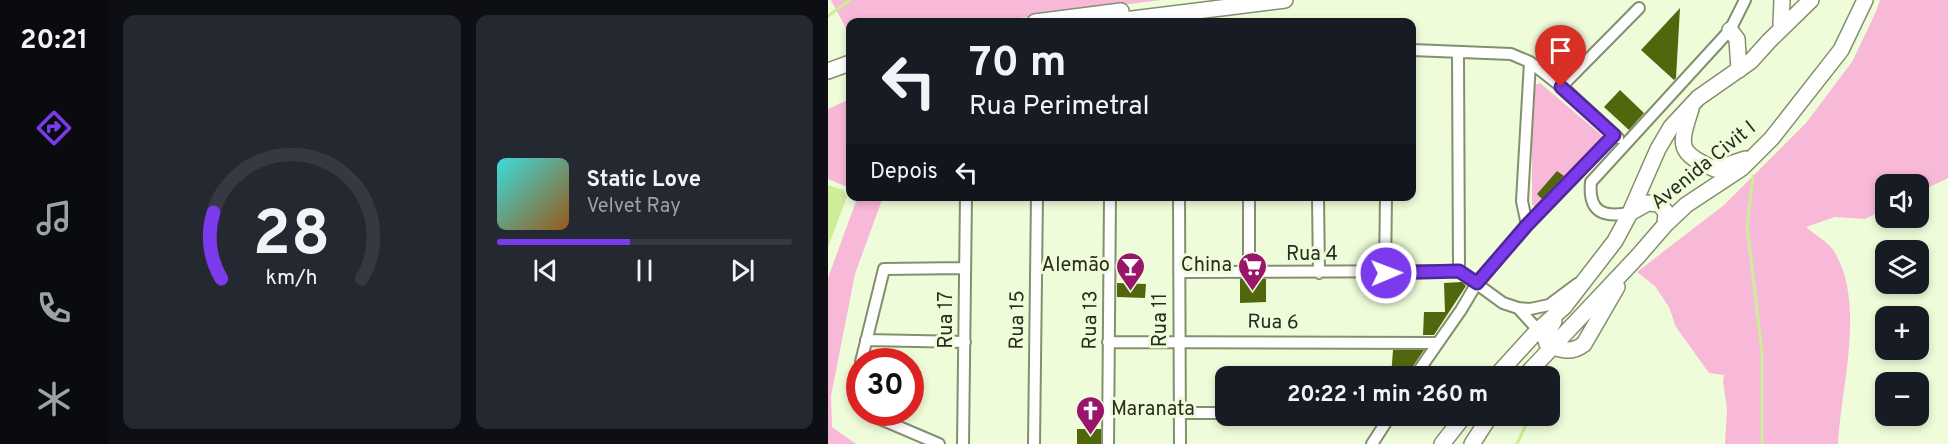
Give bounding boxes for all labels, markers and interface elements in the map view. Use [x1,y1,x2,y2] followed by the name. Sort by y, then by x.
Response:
[20,24,88,58] text: 20:21
[1535,25,1586,87] pin
[1544,34,1577,67] icon: arrive
[969,38,1067,91] text: 70 m
[870,42,948,120] icon: left
[969,90,1150,124] text: Rua Perimetral
[33,107,75,149] icon: directions
[1646,116,1762,216] street label: Avenida Civit I
[950,156,983,189] icon: left
[870,159,938,186] text: Depois
[587,167,701,194] text: Static Love
[1875,174,1929,426] map controls
[1875,174,1929,228] button: sound
[587,194,681,220] text: Velvet Ray
[33,197,75,239] icon: music
[253,198,330,277] text: 28
[1875,240,1929,294] button: layers
[1354,241,1418,305] position arrow
[1286,242,1338,268] street label: Rua 4
[1115,250,1147,292] bar icon: Alemão
[1237,250,1269,292] supermarket icon: China
[1042,253,1110,279] place label: Alemão
[1181,253,1232,279] place label: China
[529,254,562,287] icon: previous
[628,254,661,287] icon: pause
[726,254,759,287] icon: next
[266,265,318,292] text: km/h
[33,287,75,329] icon: phone
[1004,290,1032,350] street label: Rua 15
[1077,290,1105,350] street label: Rua 13
[934,291,960,349] street label: Rua 17
[1148,293,1174,347] street label: Rua 11
[1875,306,1929,360] button: +
[1247,310,1299,336] street label: Rua 6
[846,348,924,426] speed limit sign: 30
[1875,372,1929,426] button: −
[33,378,75,420] icon: climate
[1287,382,1488,409] text: 20:22 · 1 min · 260 m
[1074,394,1106,436] church icon: Maranata
[1111,397,1195,423] place label: Maranata

